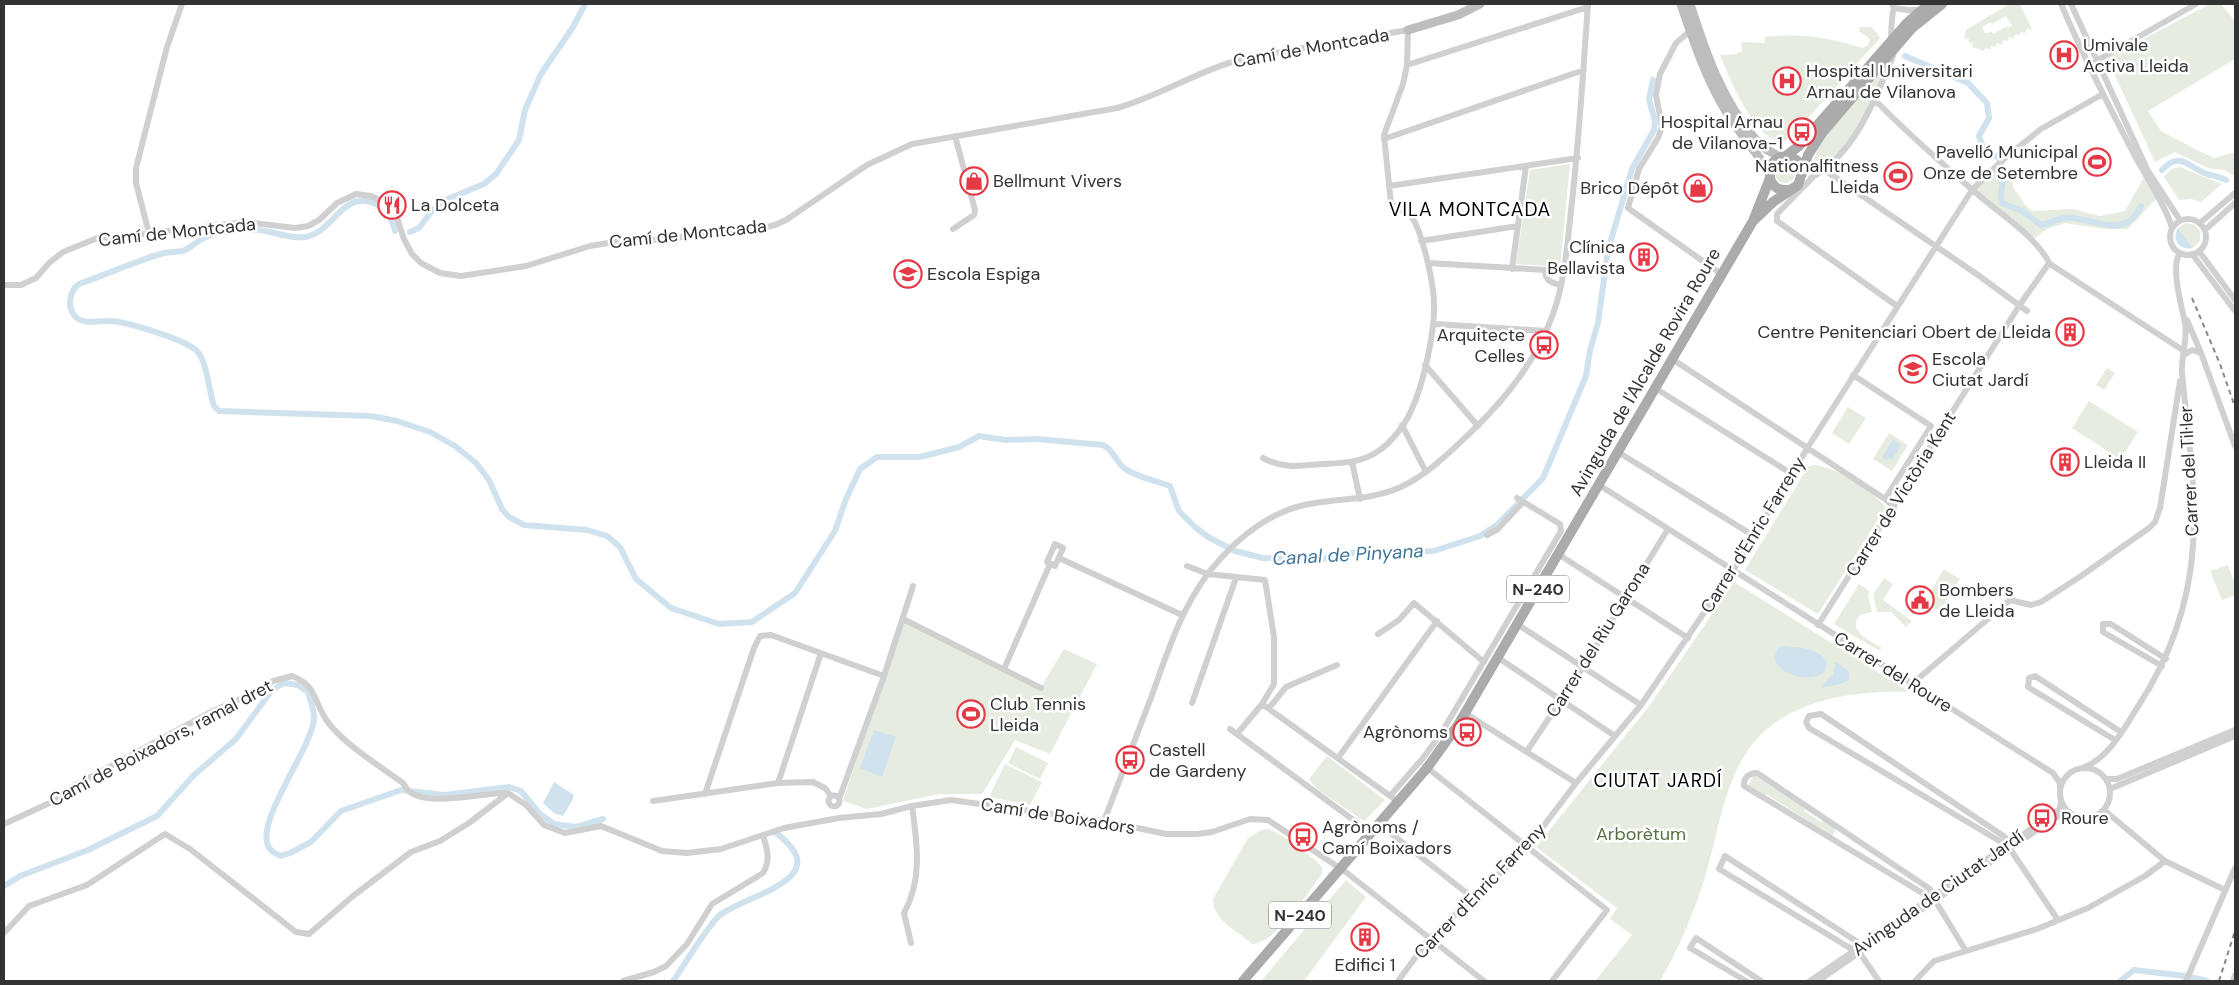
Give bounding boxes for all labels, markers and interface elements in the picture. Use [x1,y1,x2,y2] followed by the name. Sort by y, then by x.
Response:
[1231,22,1391,74] street label: Camí de Montcada
[2083,33,2189,78] place label: Umivale Activa Lleida
[2049,40,2079,70] hospital icon: Umivale Activa Lleida
[1806,59,1973,104] place label: Hospital Universitari Arnau de Vilanova
[1772,66,1802,96] hospital icon: Hospital Universitari Arnau de Vilanova
[1661,110,1783,155] place label: Hospital Arnau de Vilanova-1
[1787,117,1817,147] bus stop icon: Hospital Arnau de Vilanova-1
[1923,140,2078,185] place label: Pavelló Municipal Onze de Setembre
[2082,147,2112,177] sports icon: Pavelló Municipal Onze de Setembre
[1755,154,1879,199] place label: Nationalfitness Lleida
[1883,161,1913,191] sports icon: Nationalfitness Lleida
[959,166,989,196] shop icon: Bellmunt Vivers
[993,169,1122,193] place label: Bellmunt Vivers
[1683,173,1713,203] shop icon: Brico Dépôt
[1580,176,1679,200] place label: Brico Dépôt
[377,190,407,220] restaurant icon: La Dolceta
[411,193,499,217] place label: La Dolceta
[1389,197,1551,222] district label: VILA MONTCADA
[97,212,257,252] street label: Camí de Montcada
[608,214,768,254] street label: Camí de Montcada
[1547,235,1625,280] place label: Clínica Bellavista
[1629,242,1659,272] building icon: Clínica Bellavista
[1564,243,1726,501] street label: Avinguda de l'Alcalde Rovira Roure
[893,259,923,289] school or university icon: Escola Espiga
[927,262,1040,286] place label: Escola Espiga
[2055,317,2085,347] building icon: Centre Penitenciari Obert de Lleida
[1757,320,2051,344] place label: Centre Penitenciari Obert de Lleida
[1437,323,1525,368] place label: Arquitecte Celles
[1529,330,1559,360] bus stop icon: Arquitecte Celles
[1932,347,2028,392] place label: Escola Ciutat Jardí
[1898,354,1928,384] school or university icon: Escola Ciutat Jardí
[2174,405,2204,537] street label: Carrer del Til·ler
[1840,407,1962,581] street label: Carrer de Victòria Kent
[2050,447,2080,477] building icon: Lleida II
[2084,450,2146,474] place label: Lleida II
[1695,452,1811,618] street label: Carrer d'Enric Farreny
[1272,538,1424,571] water label: Canal de Pinyana
[1541,558,1655,722] street label: Carrer del Riu Garona
[1507,576,1569,602] road number: N-240
[1939,578,2014,623] place label: Bombers de Lleida
[1905,585,1935,615] public building icon: Bombers de Lleida
[1829,626,1957,718] street label: Carrer del Roure
[45,674,277,812] street label: Camí de Boixadors, ramal dret
[990,692,1086,737] place label: Club Tennis Lleida
[956,699,986,729] sports icon: Club Tennis Lleida
[1452,717,1482,747] bus stop icon: Agrònoms
[1363,720,1448,744] place label: Agrònoms
[1149,738,1247,783] place label: Castell de Gardeny
[1115,745,1145,775] bus stop icon: Castell de Gardeny
[1594,768,1722,793] district label: CIUTAT JARDÍ
[979,792,1137,840] street label: Camí de Boixadors
[2027,803,2057,833] bus stop icon: Roure
[2061,806,2109,830] place label: Roure
[1322,815,1452,860] place label: Agrònoms / Camí Boixadors
[1409,818,1551,964] street label: Carrer d'Enric Farreny
[1288,822,1318,852] bus stop icon: Agrònoms / Camí Boixadors
[1596,822,1686,846] park label: Arborètum
[1848,825,2028,961] street label: Avinguda de Ciutat Jardí
[1269,902,1331,928] road number: N-240
[1350,922,1380,952] building icon: Edifici 1
[1335,953,1395,977] place label: Edifici 1

